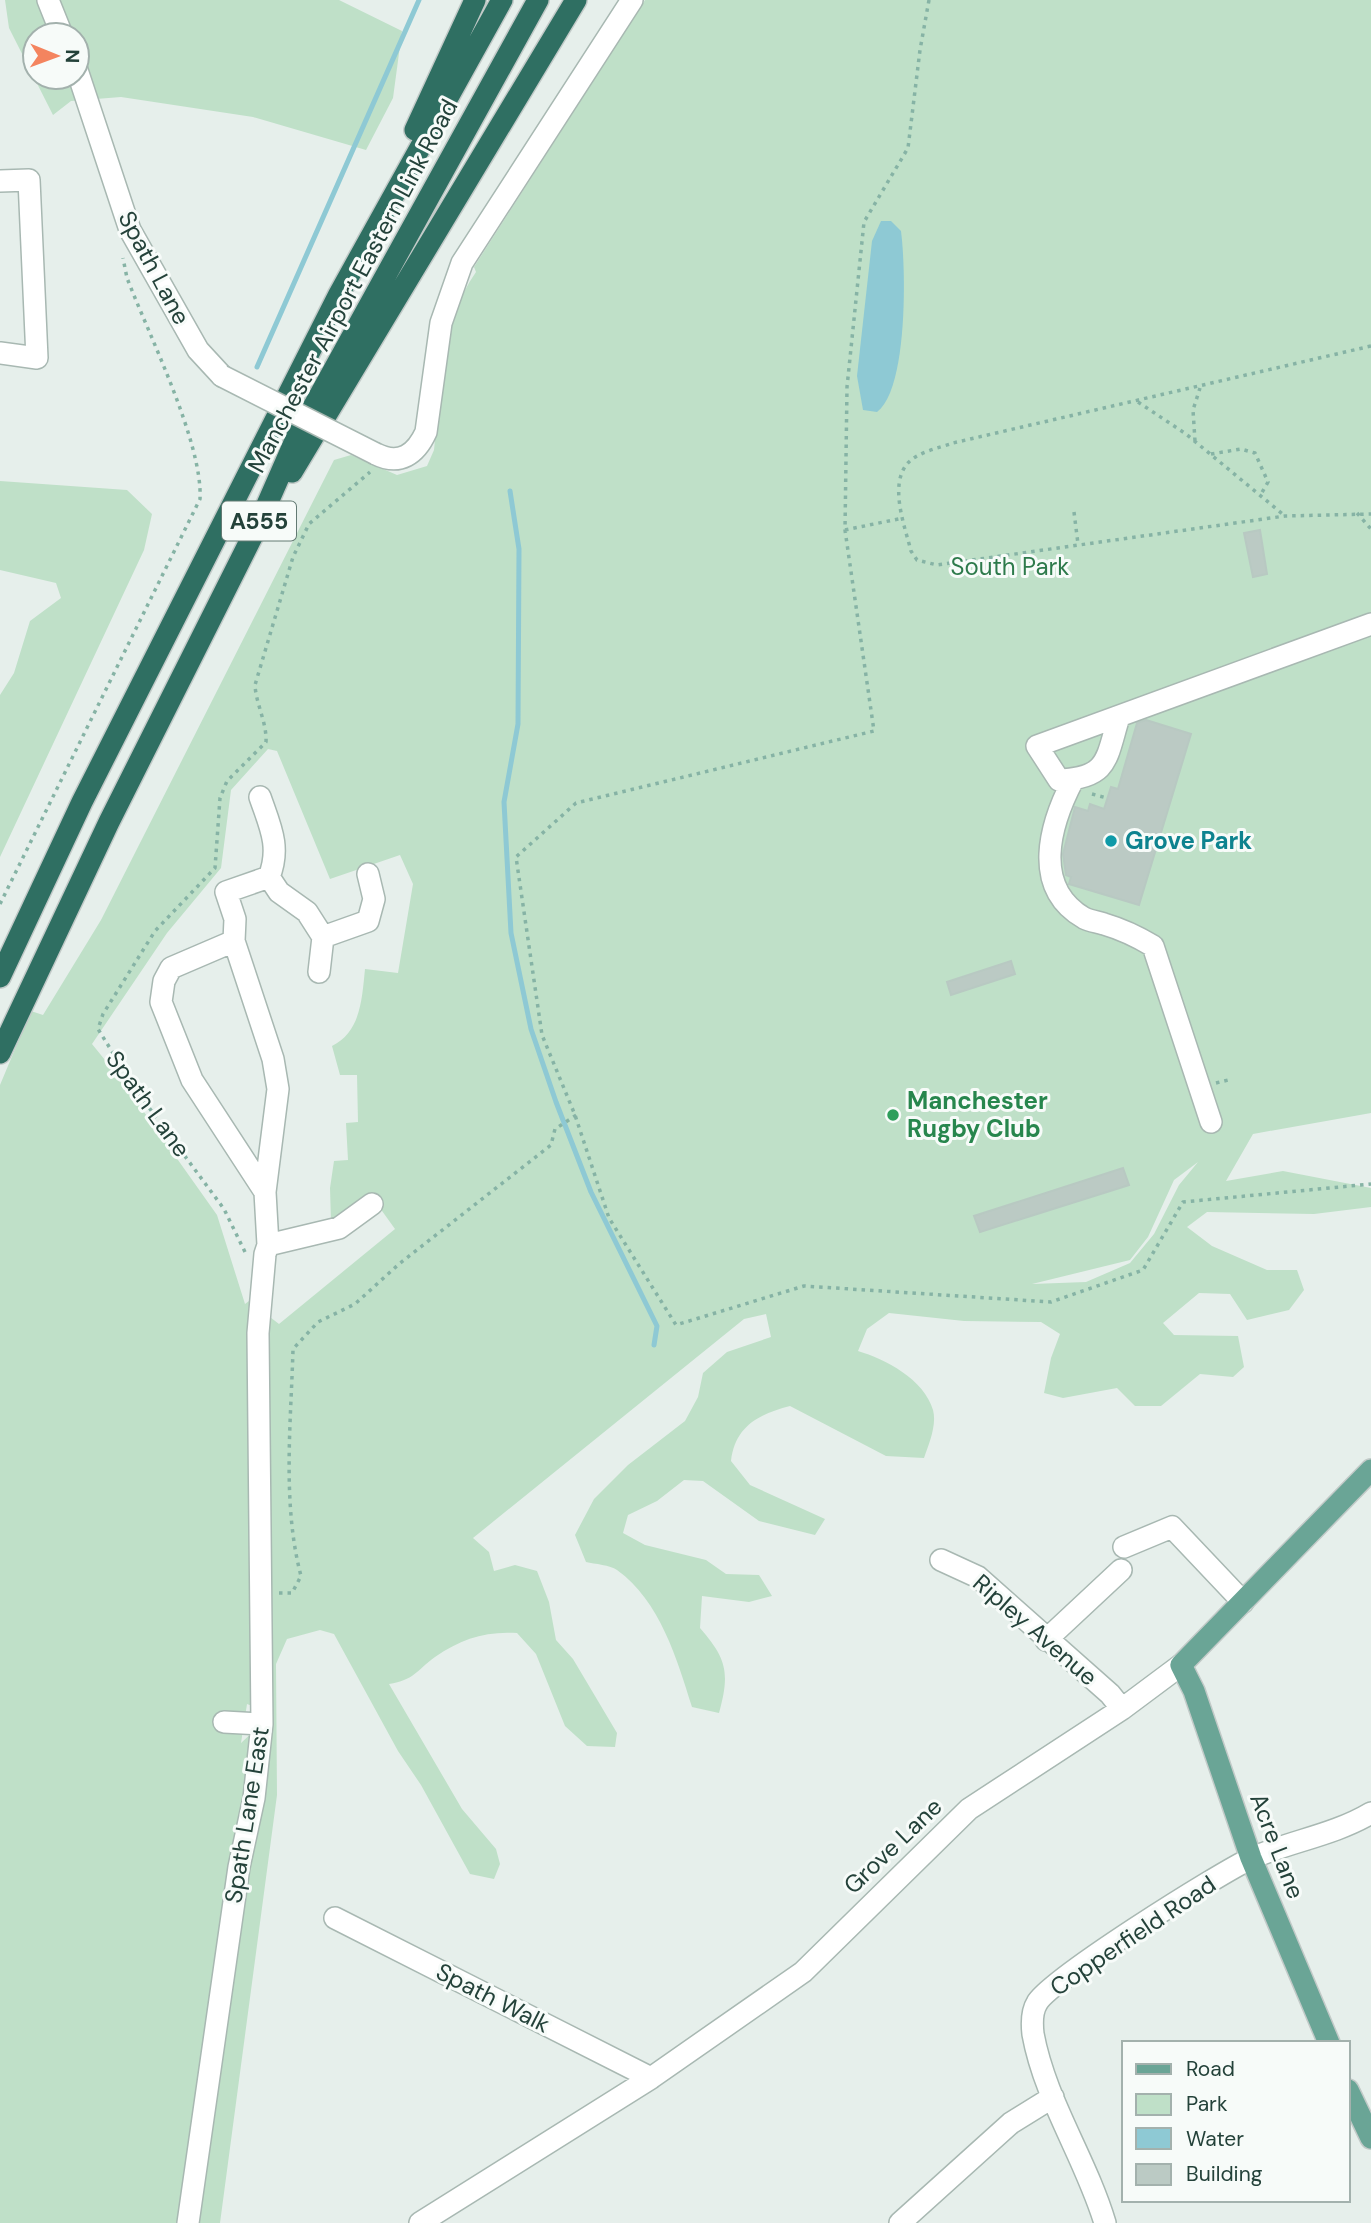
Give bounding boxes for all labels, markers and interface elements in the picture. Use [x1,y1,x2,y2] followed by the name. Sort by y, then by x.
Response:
[21,21,91,91] north arrow
[60,49,85,63] text: N
[241,94,465,478] street label: Manchester Airport Eastern Link Road
[112,206,197,330] street label: Spath Lane
[222,502,296,540] road number: A555
[951,551,1069,582] park label: South Park
[1125,825,1252,856] place label: Grove Park
[1103,833,1119,849] marker: Grove Park
[99,1044,197,1163] street label: Spath Lane
[907,1085,1048,1144] place label: Manchester Rugby Club
[885,1107,901,1123] marker: Manchester Rugby Club
[967,1567,1104,1692] street label: Ripley Avenue
[217,1724,276,1905] street label: Spath Lane East
[1243,1789,1312,1903] street label: Acre Lane
[837,1791,949,1900] street label: Grove Lane
[1044,1869,1222,2003] street label: Copperfield Road
[431,1956,555,2039] street label: Spath Walk
[1122,2041,1350,2202] legend
[1186,2055,1235,2083] text: Road
[1186,2090,1228,2118] text: Park
[1186,2125,1244,2153] text: Water
[1186,2160,1263,2188] text: Building

